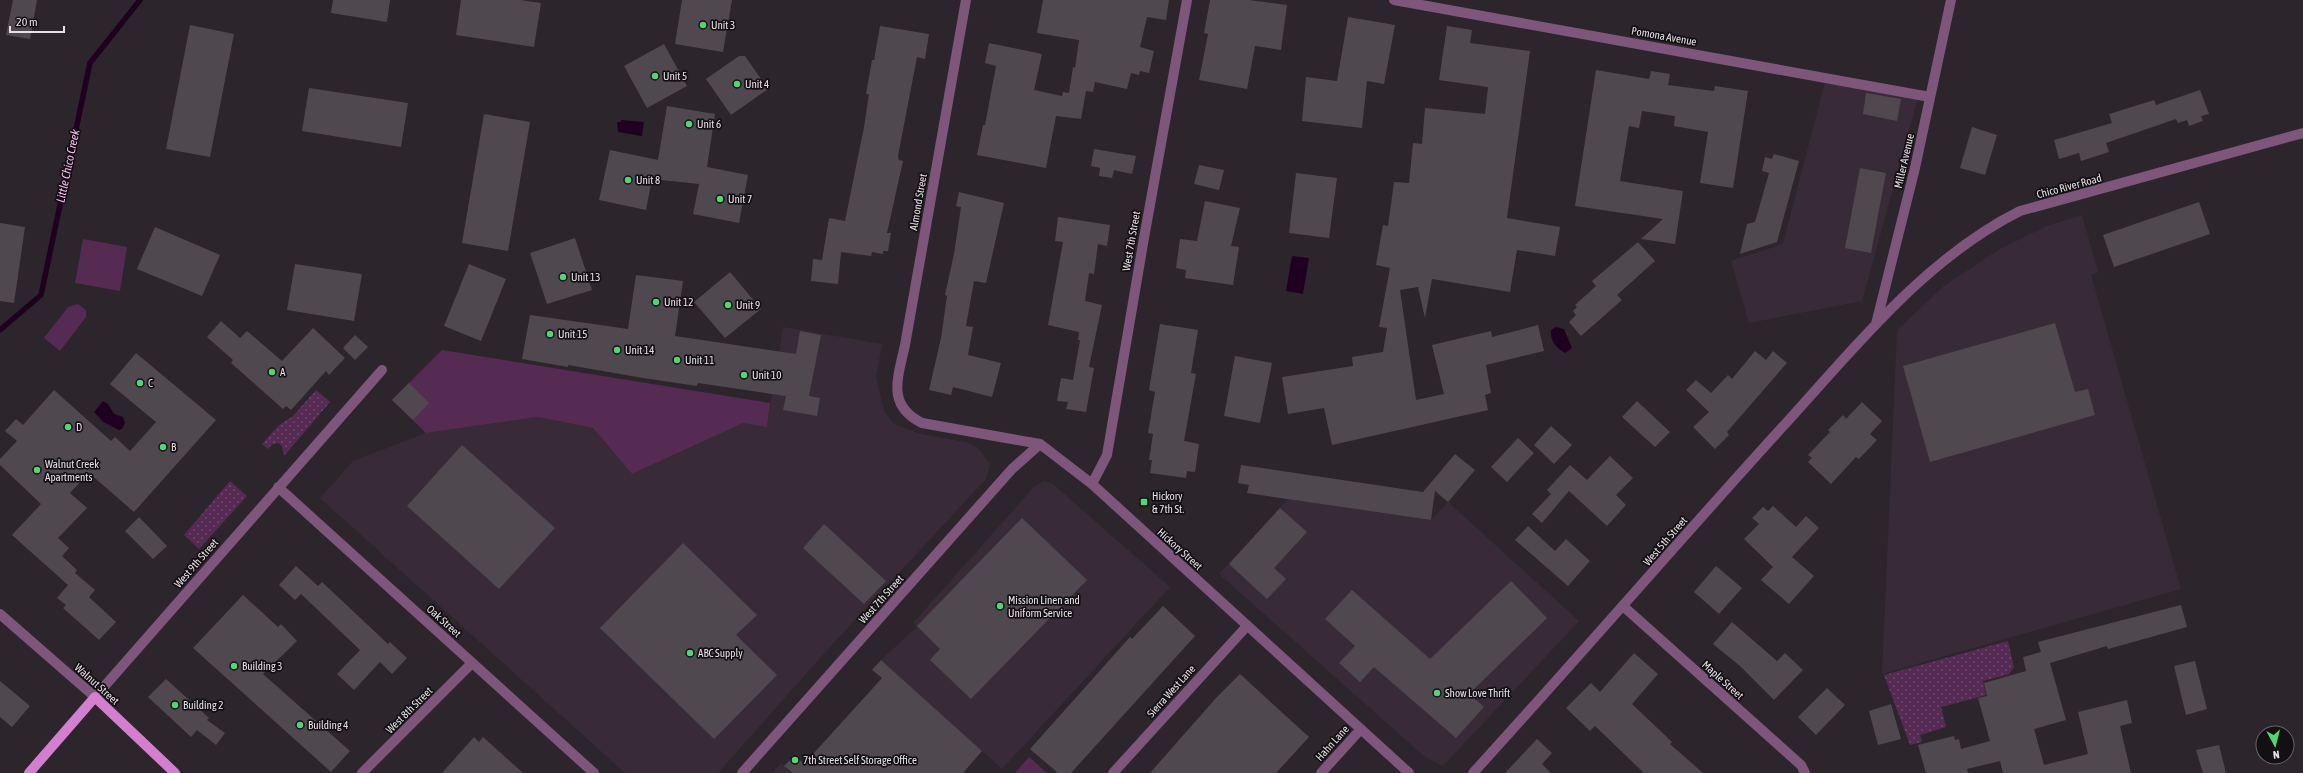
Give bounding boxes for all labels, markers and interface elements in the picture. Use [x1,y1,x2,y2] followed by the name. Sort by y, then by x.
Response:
[10,8,64,34] scale bar
[16,15,38,29] text: 20 m
[711,19,735,31] place label: Unit 3
[698,20,708,30] marker: Unit 3
[1630,24,1698,48] street label: Pomona Avenue
[663,70,687,82] place label: Unit 5
[650,71,660,81] marker: Unit 5
[745,78,769,90] place label: Unit 4
[732,79,742,89] marker: Unit 4
[697,118,721,130] place label: Unit 6
[684,119,694,129] marker: Unit 6
[53,127,83,204] water label: Little Chico Creek
[1892,132,1916,190] street label: Miller Avenue
[2035,172,2103,200] street label: Chico River Road
[907,173,929,231] street label: Almond Street
[636,174,660,186] place label: Unit 8
[623,175,633,185] marker: Unit 8
[728,193,752,205] place label: Unit 7
[715,194,725,204] marker: Unit 7
[1120,210,1142,272] street label: West 7th Street
[571,271,600,283] place label: Unit 13
[558,272,568,282] marker: Unit 13
[664,296,693,308] place label: Unit 12
[651,297,661,307] marker: Unit 12
[736,299,760,311] place label: Unit 9
[723,300,733,310] marker: Unit 9
[558,328,587,340] place label: Unit 15
[545,329,555,339] marker: Unit 15
[625,344,654,356] place label: Unit 14
[612,345,622,355] marker: Unit 14
[685,354,714,366] place label: Unit 11
[672,355,682,365] marker: Unit 11
[280,366,286,378] place label: A
[267,367,277,377] marker: A
[752,369,781,381] place label: Unit 10
[739,370,749,380] marker: Unit 10
[148,377,153,389] place label: C
[135,378,145,388] marker: C
[76,421,82,433] place label: D
[63,422,73,432] marker: D
[171,441,177,453] place label: B
[158,442,168,452] marker: B
[45,458,99,483] place label: Walnut Creek Apartments
[32,465,42,475] marker: Walnut Creek Apartments
[1152,490,1184,515] place label: Hickory & 7th St.
[1139,497,1149,507] marker: Hickory & 7th St.
[1641,514,1689,568] street label: West 5th Street
[1155,526,1205,572] street label: Hickory Street
[172,536,220,590] street label: West 9th Street
[856,572,906,626] street label: West 7th Street
[1008,594,1080,619] place label: Mission Linen and Uniform Service
[995,601,1005,611] marker: Mission Linen and Uniform Service
[424,602,464,640] street label: Oak Street
[698,647,743,659] place label: ABC Supply
[685,648,695,658] marker: ABC Supply
[1700,658,1746,702] street label: Maple Street
[242,660,282,672] place label: Building 3
[72,661,122,707] street label: Walnut Street
[229,661,239,671] marker: Building 3
[1144,662,1198,720] street label: Sierra West Lane
[383,684,435,736] street label: West 8th Street
[1445,687,1510,699] place label: Show Love Thrift
[1432,688,1442,698] marker: Show Love Thrift
[183,699,223,711] place label: Building 2
[170,700,180,710] marker: Building 2
[308,719,348,731] place label: Building 4
[295,720,305,730] marker: Building 4
[1313,723,1351,763] street label: Hahn Lane
[2255,725,2295,765] north arrow
[2272,749,2280,761] text: N
[803,754,917,766] place label: 7th Street Self Storage Office
[790,755,800,765] marker: 7th Street Self Storage Office

